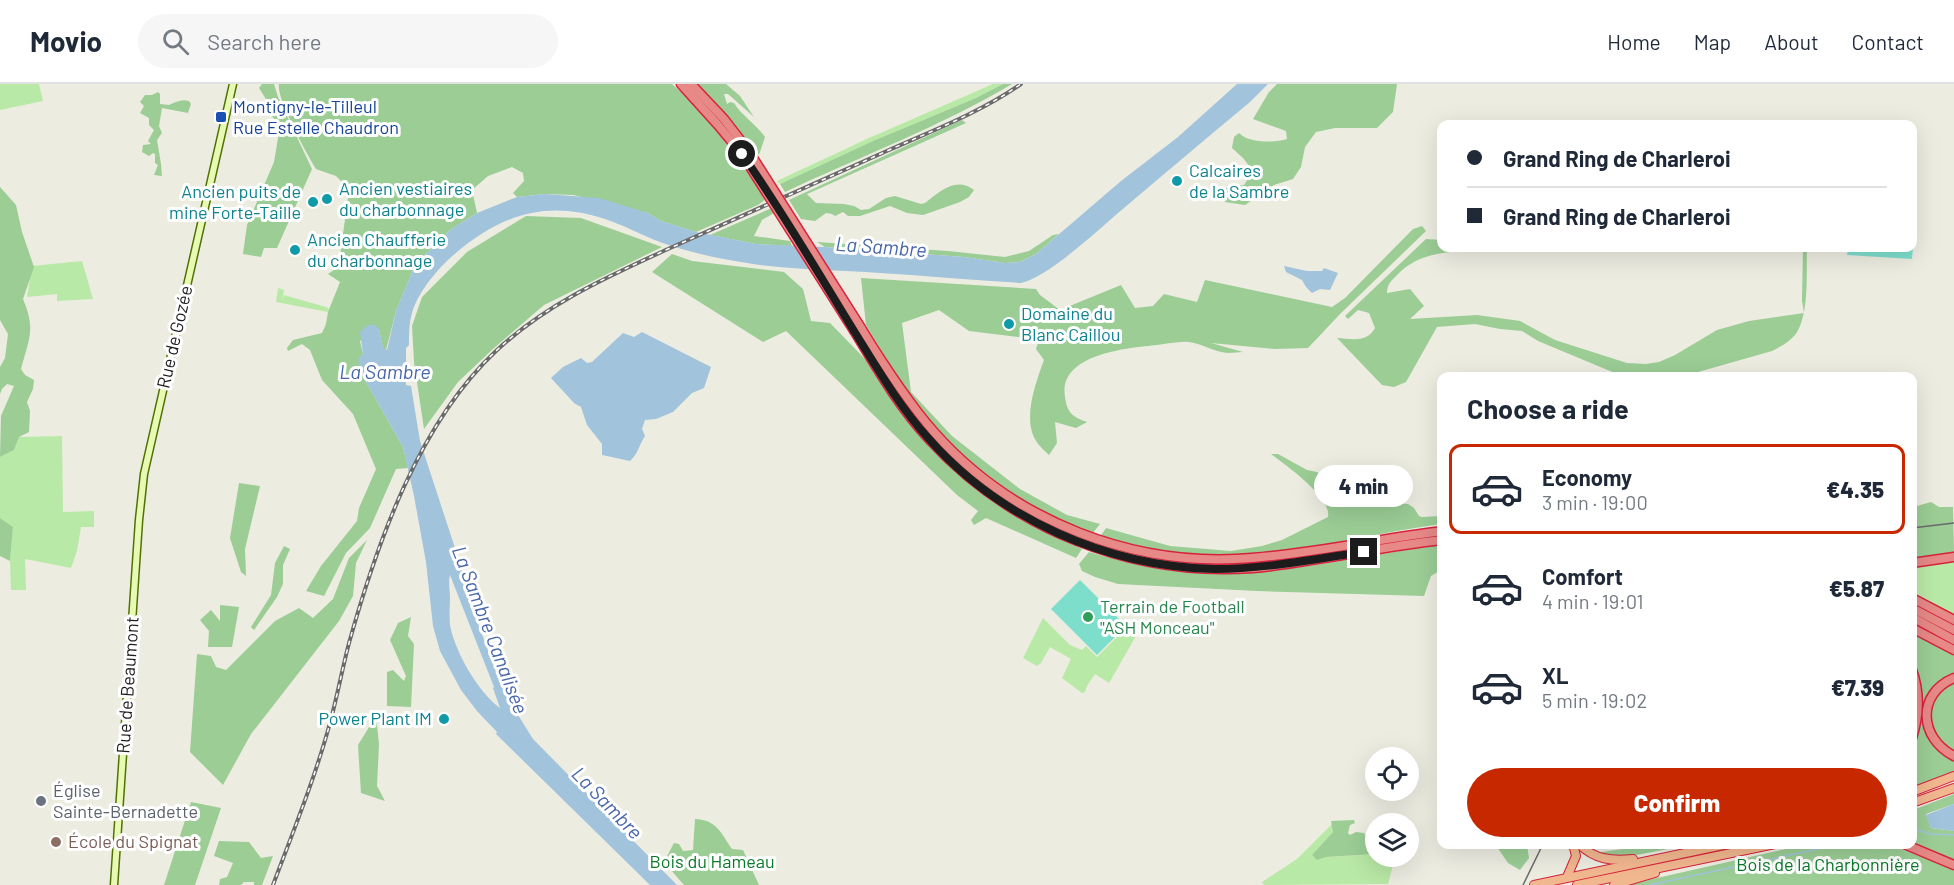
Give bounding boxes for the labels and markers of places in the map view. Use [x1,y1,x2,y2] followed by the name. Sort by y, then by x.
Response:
[233,95,399,138] place label: Montigny-le-Tilleul Rue Estelle Chaudron
[214,110,228,124] marker: Montigny-le-Tilleul Rue Estelle Chaudron
[1189,159,1289,202] place label: Calcaires de la Sambre
[1170,174,1184,188] marker: Calcaires de la Sambre
[339,177,472,220] place label: Ancien vestiaires du charbonnage
[169,180,301,223] place label: Ancien puits de mine Forte-Taille
[320,192,334,206] marker: Ancien vestiaires du charbonnage
[306,195,320,209] marker: Ancien puits de mine Forte-Taille
[307,228,446,271] place label: Ancien Chaufferie du charbonnage
[288,243,302,257] marker: Ancien Chaufferie du charbonnage
[1021,302,1121,345] place label: Domaine du Blanc Caillou
[1002,317,1016,331] marker: Domaine du Blanc Caillou
[1100,595,1245,638] place label: Terrain de Football "ASH Monceau"
[1081,610,1095,624] marker: Terrain de Football "ASH Monceau"
[318,707,432,729] place label: Power Plant IM
[437,712,451,726] marker: Power Plant IM
[53,779,198,822] place label: Église Sainte-Bernadette
[34,794,48,808] marker: Église Sainte-Bernadette
[68,830,198,852] place label: École du Spignat
[49,835,63,849] marker: École du Spignat

